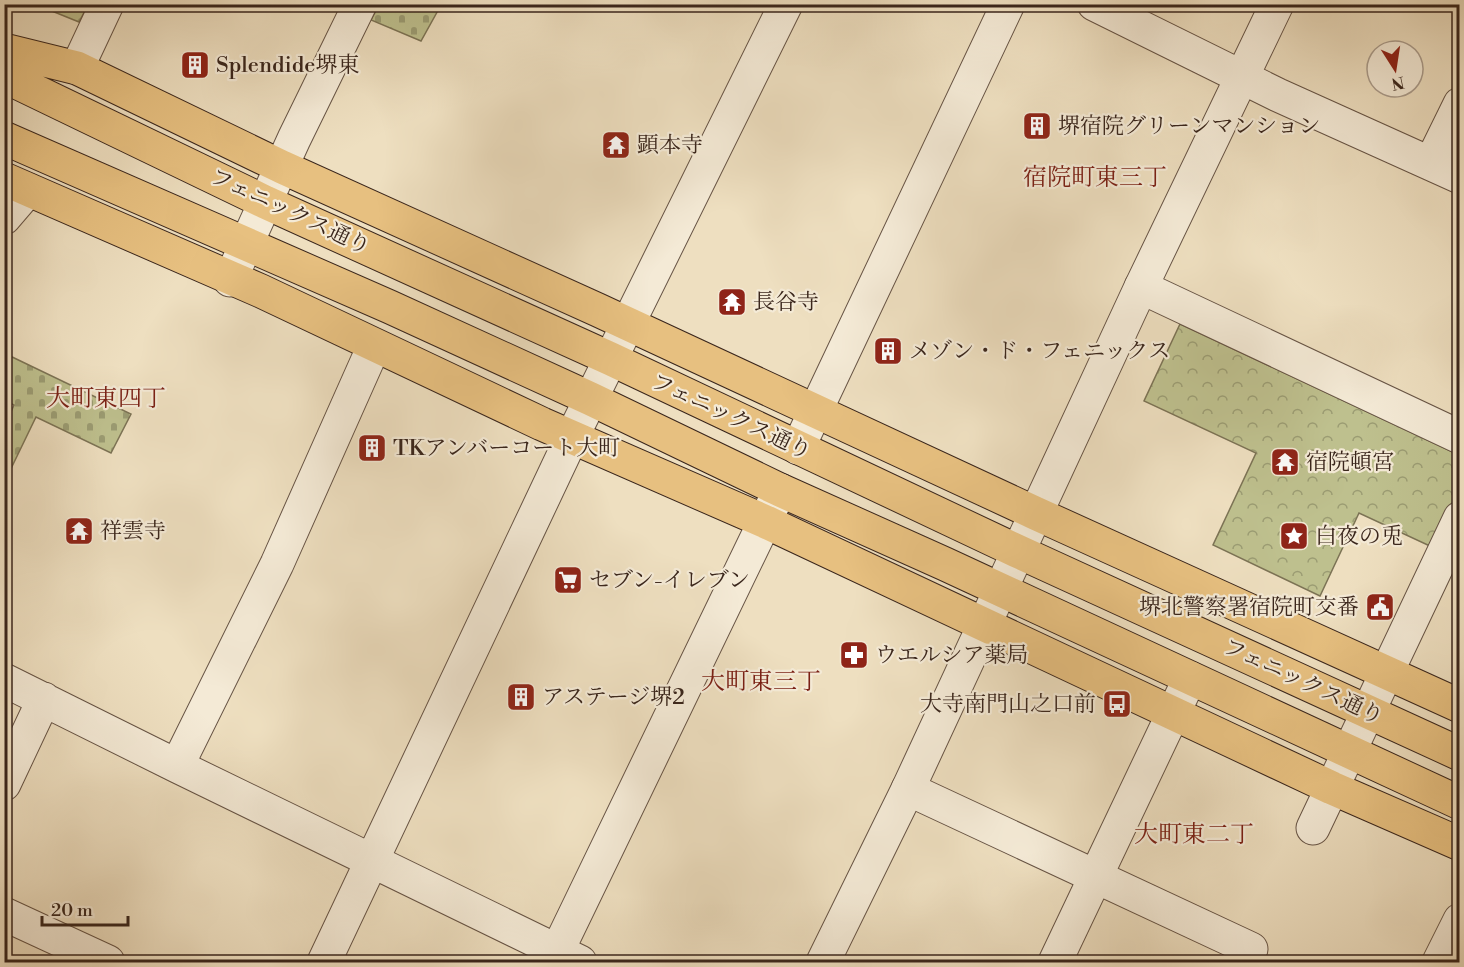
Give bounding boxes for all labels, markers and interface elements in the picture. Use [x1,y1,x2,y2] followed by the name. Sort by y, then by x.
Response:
[1365,39,1425,99] north arrow
[179,49,211,81] building icon: Splendide堺東
[216,52,359,79] place label: Splendide堺東
[1389,72,1406,94] text: N
[1021,110,1053,142] building icon: 堺宿院グリーンマンション
[1058,113,1321,140] place label: 堺宿院グリーンマンション
[600,129,632,161] temple icon: 顕本寺
[637,132,703,159] place label: 顕本寺
[206,163,374,261] street label: フェニックス通り
[1023,163,1167,193] district label: 宿院町東三丁
[716,286,748,318] temple icon: 長谷寺
[753,289,819,316] place label: 長谷寺
[872,335,904,367] building icon: メゾン・ド・フェニックス
[909,338,1170,365] place label: メゾン・ド・フェニックス
[647,368,815,466] street label: フェニックス通り
[46,384,166,414] district label: 大町東四丁
[356,432,388,464] building icon: TKアンバーコート大町
[393,435,620,462] place label: TKアンバーコート大町
[1269,446,1301,478] temple icon: 宿院頓宮
[1306,449,1394,476] place label: 宿院頓宮
[63,515,95,547] temple icon: 祥雲寺
[100,518,166,545] place label: 祥雲寺
[1278,520,1310,552] place icon: 白夜の兎
[1315,523,1403,550] place label: 白夜の兎
[552,564,584,596] supermarket icon: セブン-イレブン
[589,567,750,594] place label: セブン-イレブン
[1364,591,1396,623] public building icon: 堺北警察署宿院町交番
[1139,594,1359,621] place label: 堺北警察署宿院町交番
[1219,633,1387,731] street label: フェニックス通り
[838,639,870,671] pharmacy icon: ウエルシア薬局
[875,642,1028,669] place label: ウエルシア薬局
[701,667,821,697] district label: 大町東三丁
[505,681,537,713] building icon: アステージ堺2
[542,684,685,711] place label: アステージ堺2
[1101,688,1133,720] bus stop icon: 大寺南門山之口前
[920,691,1096,718] place label: 大寺南門山之口前
[1134,820,1254,850] district label: 大町東二丁
[42,889,128,927] scale bar
[51,899,93,922] text: 20 m

